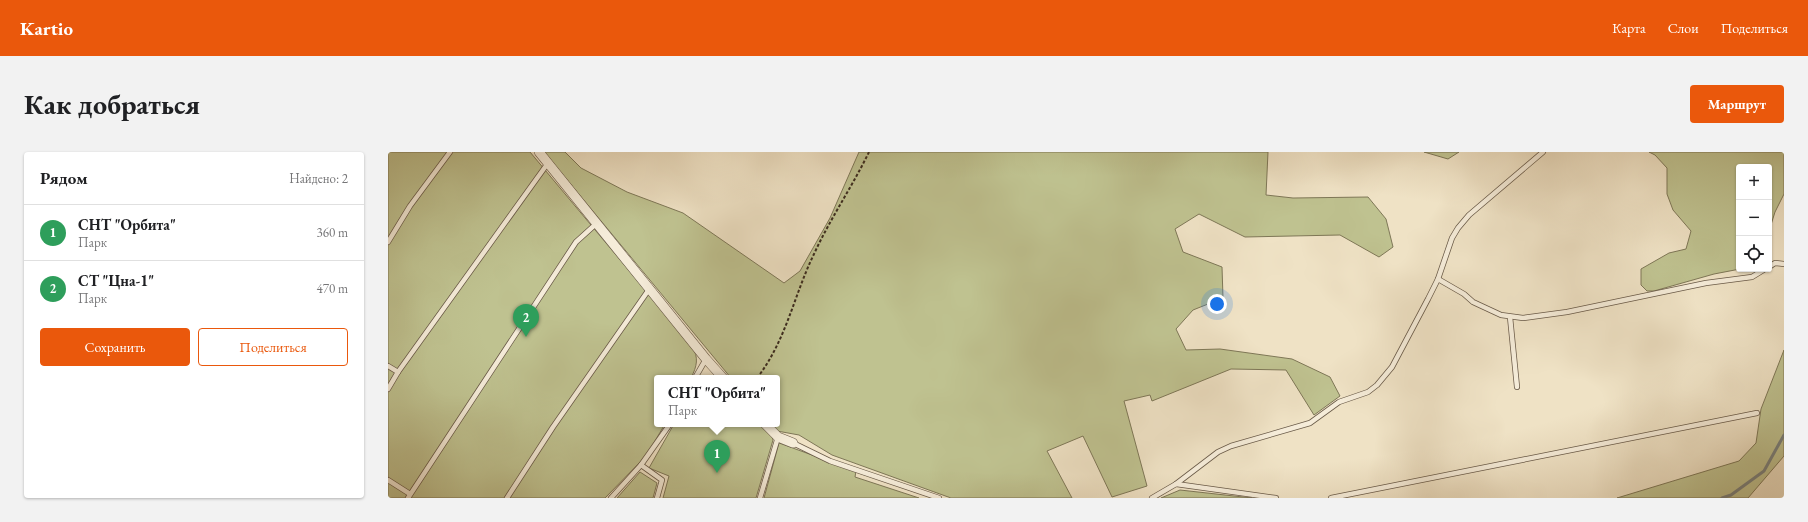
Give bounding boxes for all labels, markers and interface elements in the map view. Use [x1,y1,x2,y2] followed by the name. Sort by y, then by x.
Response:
[20,16,73,41] text: Kartio
[1612,19,1646,37] text: Карта
[1668,19,1699,37] text: Слои
[1721,19,1788,37] text: Поделиться
[1690,85,1784,123] button: Маршрут
[24,86,200,122] text: Как добраться
[1736,164,1772,272] map controls
[1736,164,1772,200] button: +
[40,167,88,189] text: Рядом
[289,170,348,187] text: Найдено: 2
[1736,200,1772,236] button: −
[78,215,176,234] text: CНТ "Орбита"
[50,224,56,241] text: 1
[317,224,348,241] text: 360 m
[78,234,107,251] text: Парк
[1736,236,1772,272] button: locate
[78,271,154,290] text: СТ "Цна-1"
[50,280,56,297] text: 2
[317,280,348,297] text: 470 m
[78,290,107,307] text: Парк
[1207,294,1227,314] your location
[513,304,539,337] pin: 2
[40,328,190,366] button: Сохранить
[198,328,348,366] button: Поделиться
[654,375,780,427] popup
[668,383,766,402] text: CНТ "Орбита"
[668,402,697,419] text: Парк
[704,440,730,473] pin: 1

